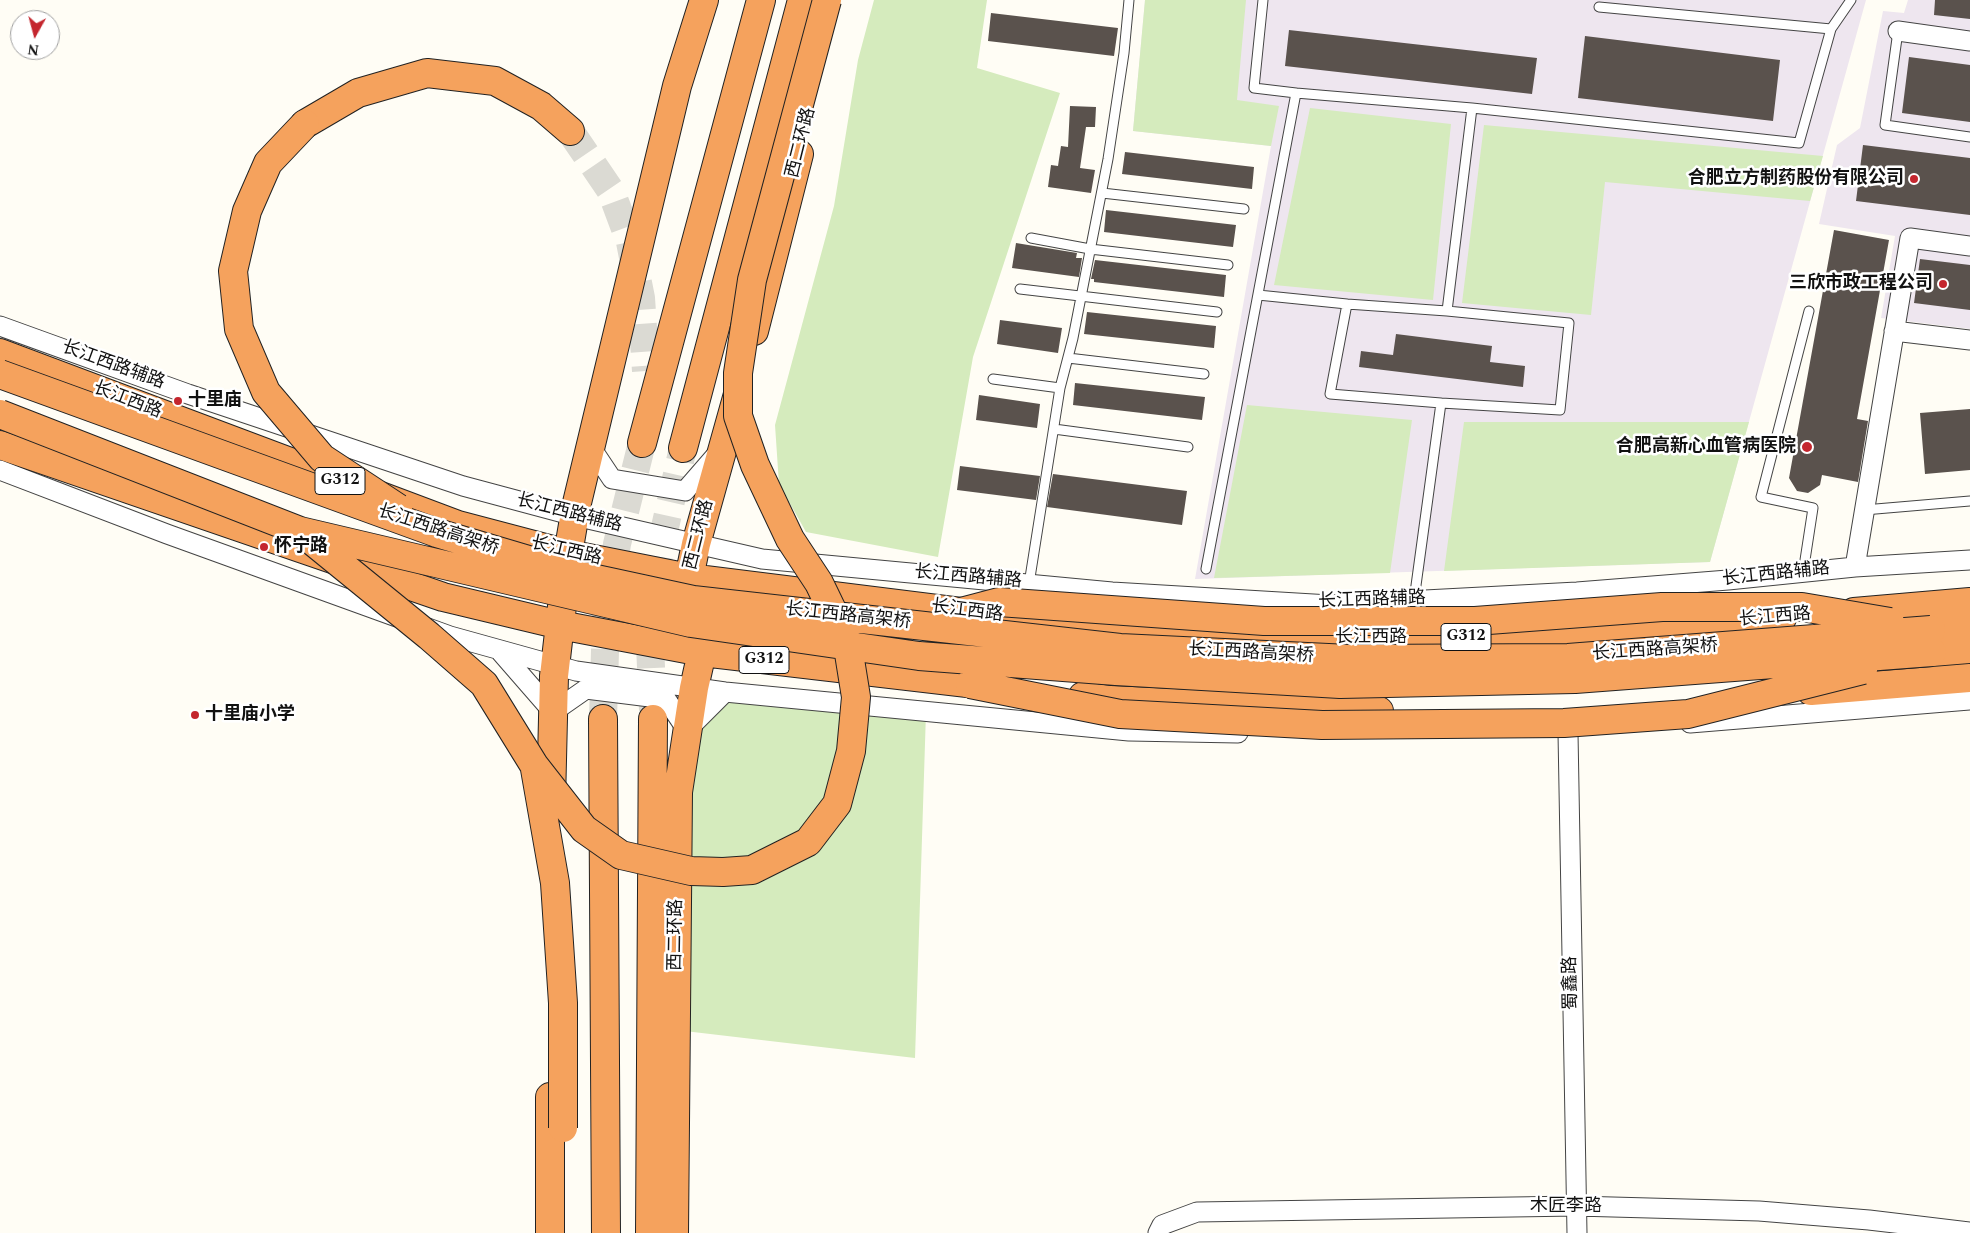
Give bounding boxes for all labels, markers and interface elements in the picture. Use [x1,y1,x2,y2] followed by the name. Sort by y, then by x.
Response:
[10,10,60,60] north arrow
[26,38,40,61] text: N
[783,105,821,181] street label: 西二环路
[1688,168,1904,190] place label: 合肥立方制药股份有限公司
[1908,173,1920,185] marker: 合肥立方制药股份有限公司
[1789,273,1933,295] place label: 三欣市政工程公司
[1937,278,1949,290] marker: 三欣市政工程公司
[59,337,167,395] street label: 长江西路辅路
[90,378,164,424] street label: 长江西路
[188,390,242,412] place label: 十里庙
[172,395,184,407] marker: 十里庙
[1616,436,1796,458] place label: 合肥高新心血管病医院
[1800,440,1814,454] marker: 合肥高新心血管病医院
[315,468,365,494] road number: G312
[514,490,624,538] street label: 长江西路辅路
[681,497,719,573] street label: 西二环路
[375,501,501,561] street label: 长江西路高架桥
[528,533,604,571] street label: 长江西路
[274,536,328,558] place label: 怀宁路
[258,541,270,553] marker: 怀宁路
[1721,559,1831,591] street label: 长江西路辅路
[913,563,1023,593] street label: 长江西路辅路
[1318,588,1426,614] street label: 长江西路辅路
[930,597,1004,627] street label: 长江西路
[784,600,912,634] street label: 长江西路高架桥
[1738,604,1812,632] street label: 长江西路
[1441,624,1491,650] road number: G312
[1335,627,1407,649] street label: 长江西路
[1591,636,1719,666] street label: 长江西路高架桥
[1188,640,1314,668] street label: 长江西路高架桥
[739,646,789,674] road number: G312
[205,704,295,726] place label: 十里庙小学
[189,709,201,721] marker: 十里庙小学
[666,899,688,971] street label: 西二环路
[1561,956,1583,1010] street label: 蜀鑫路
[1530,1196,1602,1218] street label: 木匠李路

